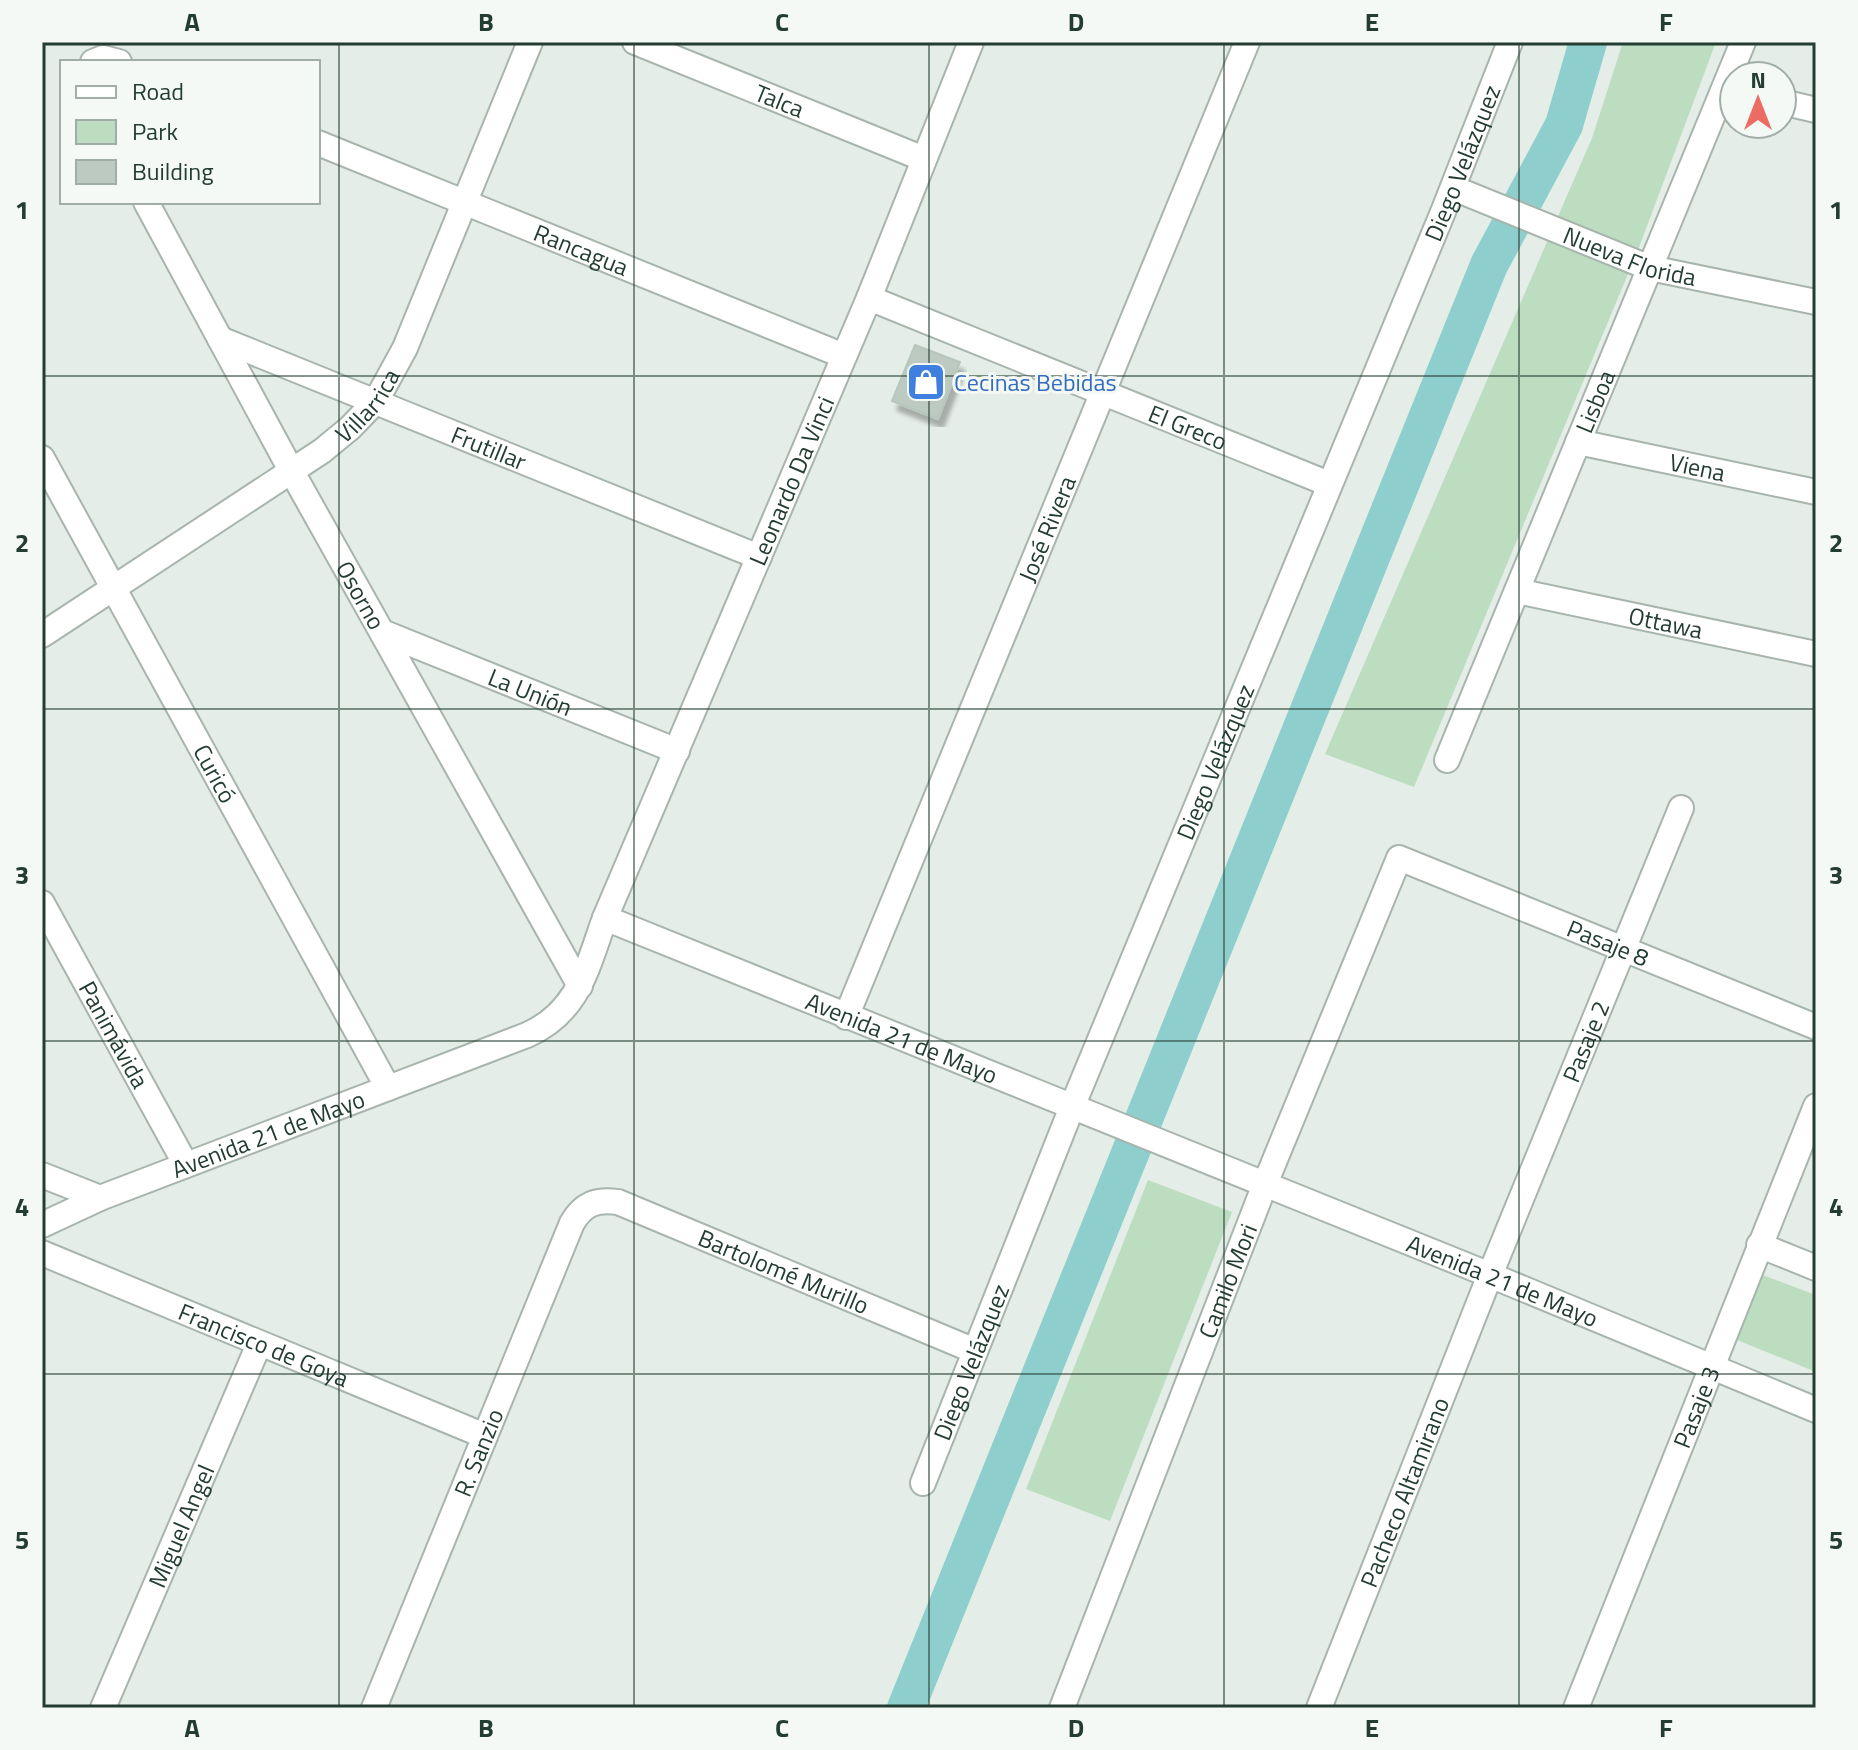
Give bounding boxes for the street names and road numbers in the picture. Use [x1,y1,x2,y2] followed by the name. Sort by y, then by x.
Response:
[749,74,810,127] street label: Talca
[1415,79,1509,247] street label: Diego Velázquez
[528,214,634,285] street label: Rancagua
[1558,217,1699,295] street label: Nueva Florida
[327,362,408,451] street label: Villarrica
[1566,364,1624,438] street label: Lisboa
[739,391,843,571] street label: Leonardo Da Vinci
[1143,395,1233,459] street label: El Greco
[446,416,532,479] street label: Frutillar
[1666,444,1729,490] street label: Viena
[1009,470,1085,587] street label: José Rivera
[327,554,395,636] street label: Osorno
[1625,597,1706,648] street label: Ottawa
[483,659,578,725] street label: La Unión
[1167,679,1263,845] street label: Diego Velázquez
[185,738,246,809] street label: Curicó
[1562,910,1654,975] street label: Pasaje 8
[70,974,158,1095] street label: Panimávida
[800,983,1003,1093] street label: Avenida 21 de Mayo
[1553,995,1618,1088] street label: Pasaje 2
[166,1081,370,1187] street label: Avenida 21 de Mayo
[1189,1218,1266,1344] street label: Camilo Mori
[693,1219,875,1323] street label: Bartolomé Murillo
[1401,1225,1604,1336] street label: Avenida 21 de Mayo
[924,1279,1018,1446] street label: Diego Velázquez
[173,1293,354,1396] street label: Francisco de Goya
[1663,1361,1729,1453] street label: Pasaje 3
[1350,1392,1458,1593] street label: Pacheco Altamirano
[444,1403,512,1502] street label: R. Sanzio
[139,1459,223,1593] street label: Miguel Angel

